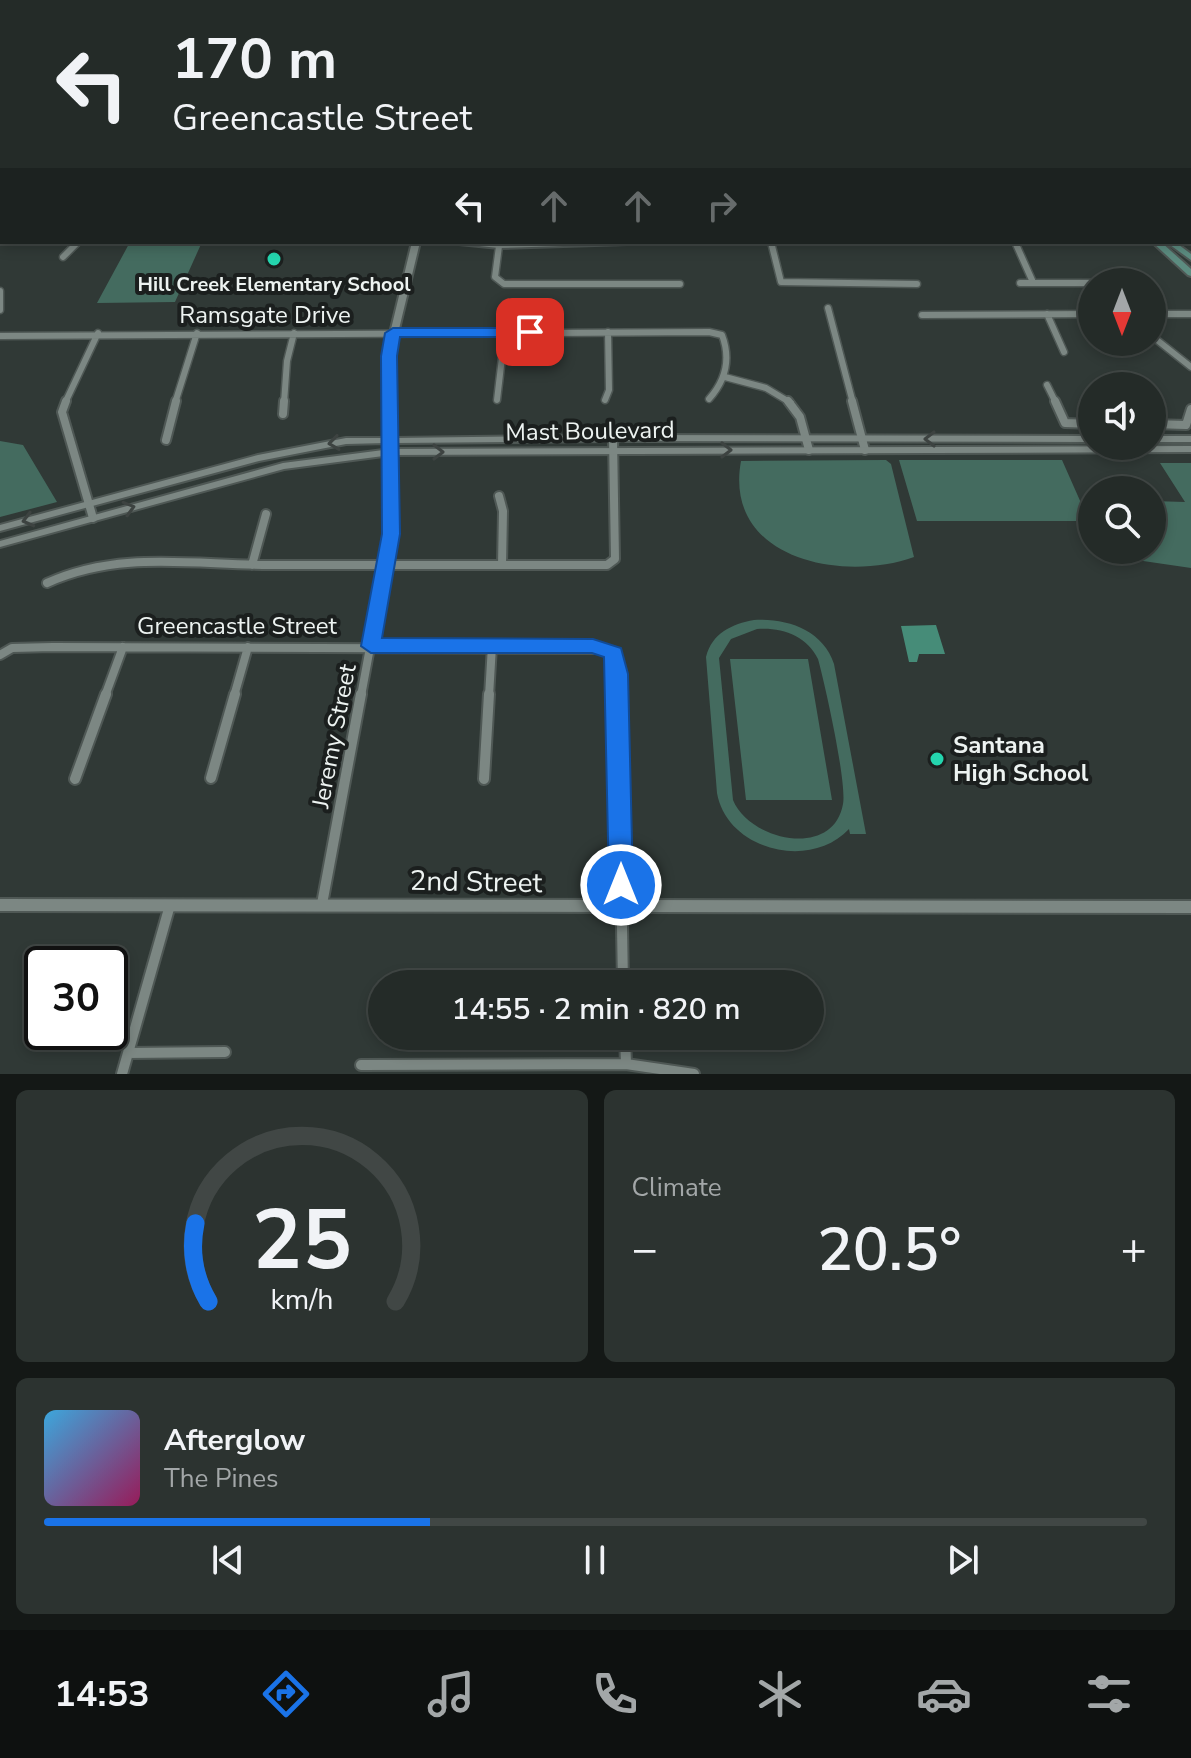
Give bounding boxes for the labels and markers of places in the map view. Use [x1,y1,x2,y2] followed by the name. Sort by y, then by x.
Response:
[265,250,283,268] marker: Hill Creek Elementary School
[137,271,411,298] place label: Hill Creek Elementary School
[496,298,564,366] pin
[953,729,1089,789] place label: Santana High School
[928,750,946,768] marker: Santana High School

